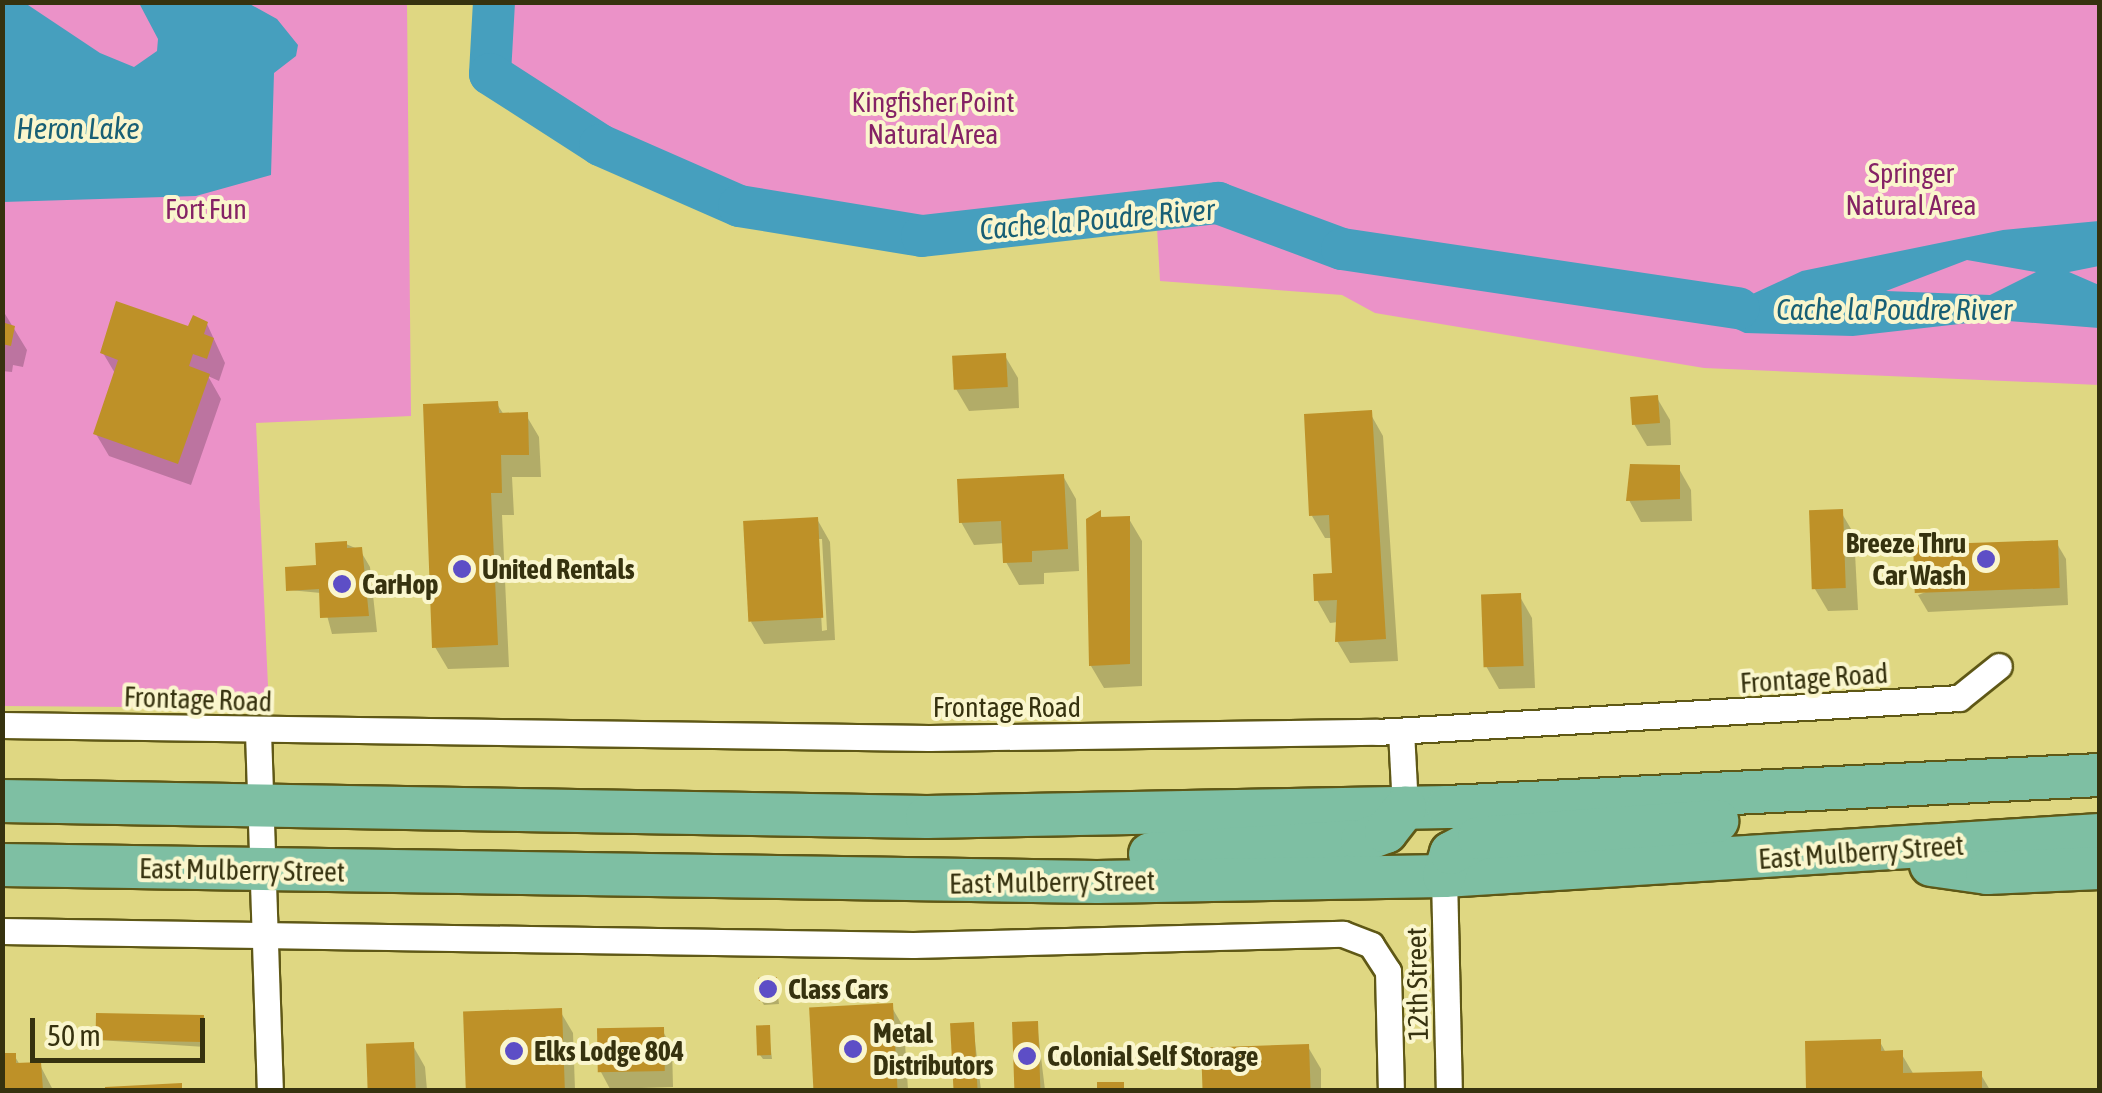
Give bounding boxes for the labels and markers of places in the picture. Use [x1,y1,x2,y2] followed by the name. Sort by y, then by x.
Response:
[1846,526,1966,592] place label: Breeze Thru Car Wash
[1975,548,1997,570] marker: Breeze Thru Car Wash
[482,552,635,586] place label: United Rentals
[451,558,473,580] marker: United Rentals
[362,567,439,601] place label: CarHop
[331,573,353,595] marker: CarHop
[788,972,888,1006] place label: Class Cars
[757,978,779,1000] marker: Class Cars
[873,1016,994,1082] place label: Metal Distributors
[534,1034,684,1068] place label: Elks Lodge 804
[842,1038,864,1060] marker: Metal Distributors
[1047,1039,1258,1073] place label: Colonial Self Storage
[503,1040,525,1062] marker: Elks Lodge 804
[1016,1045,1038,1067] marker: Colonial Self Storage

